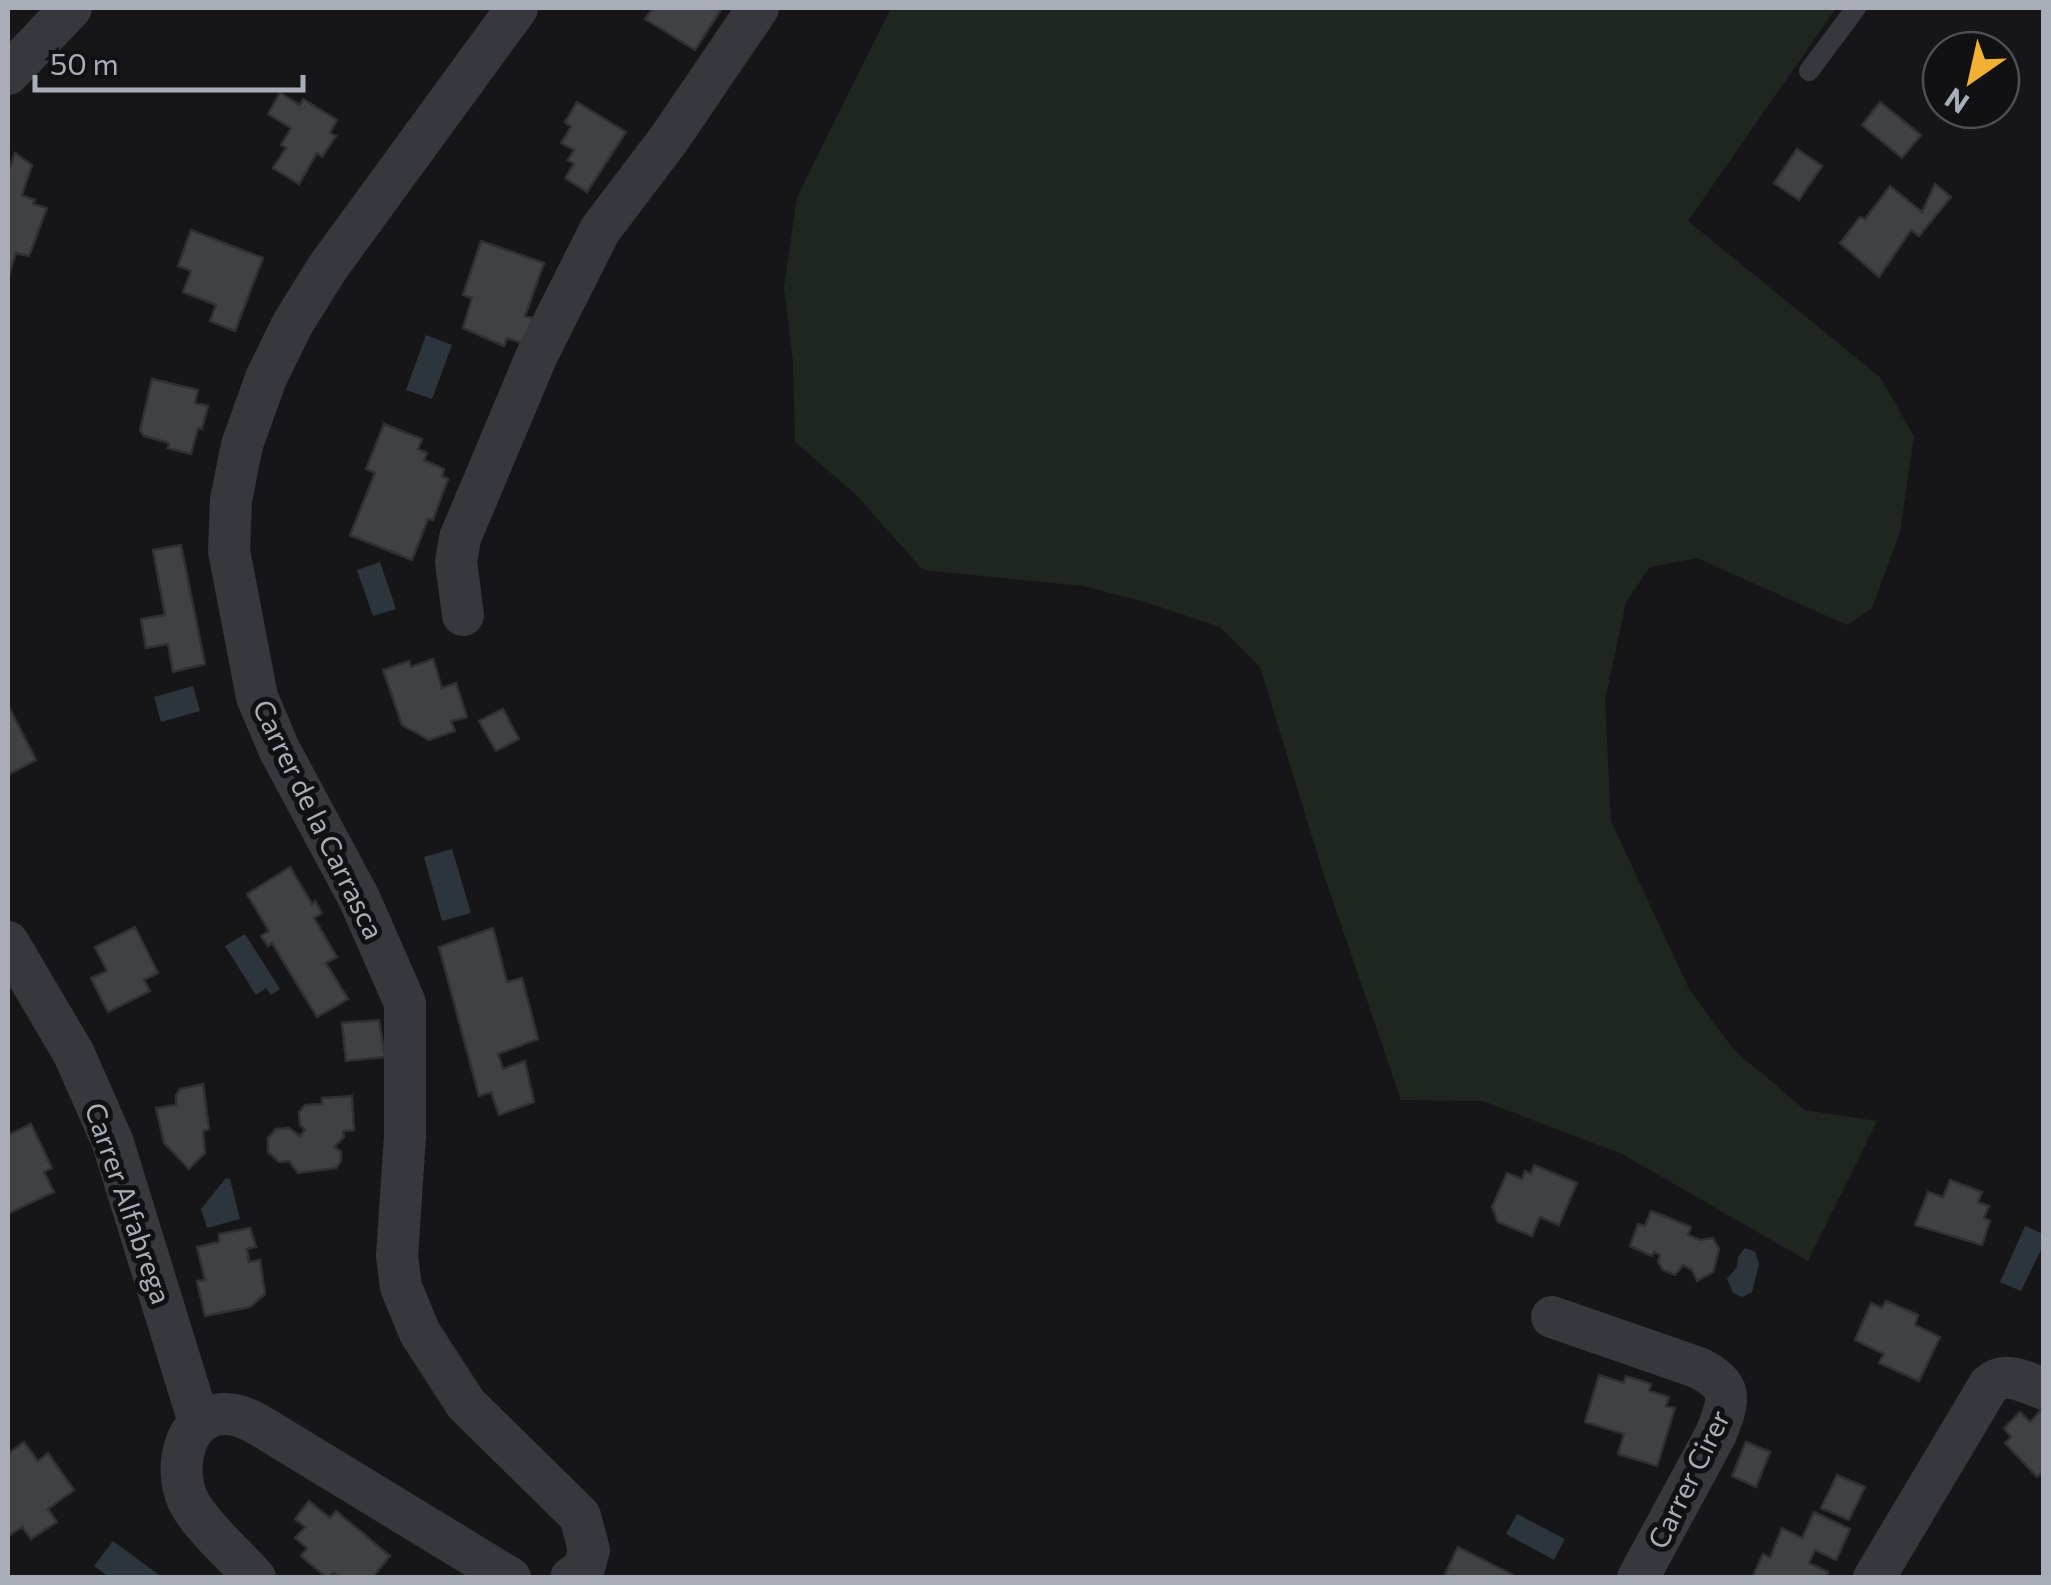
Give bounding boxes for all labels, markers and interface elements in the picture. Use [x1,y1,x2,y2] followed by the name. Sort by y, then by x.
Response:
[35,30,302,92] scale bar
[1921,30,2021,130] north arrow
[50,44,119,81] text: 50 m
[1938,82,1975,122] text: N
[246,694,392,944] street label: Carrer de la Carrasca
[79,1098,179,1308] street label: Carrer Alfabrega
[1640,1404,1736,1554] street label: Carrer Cirer

